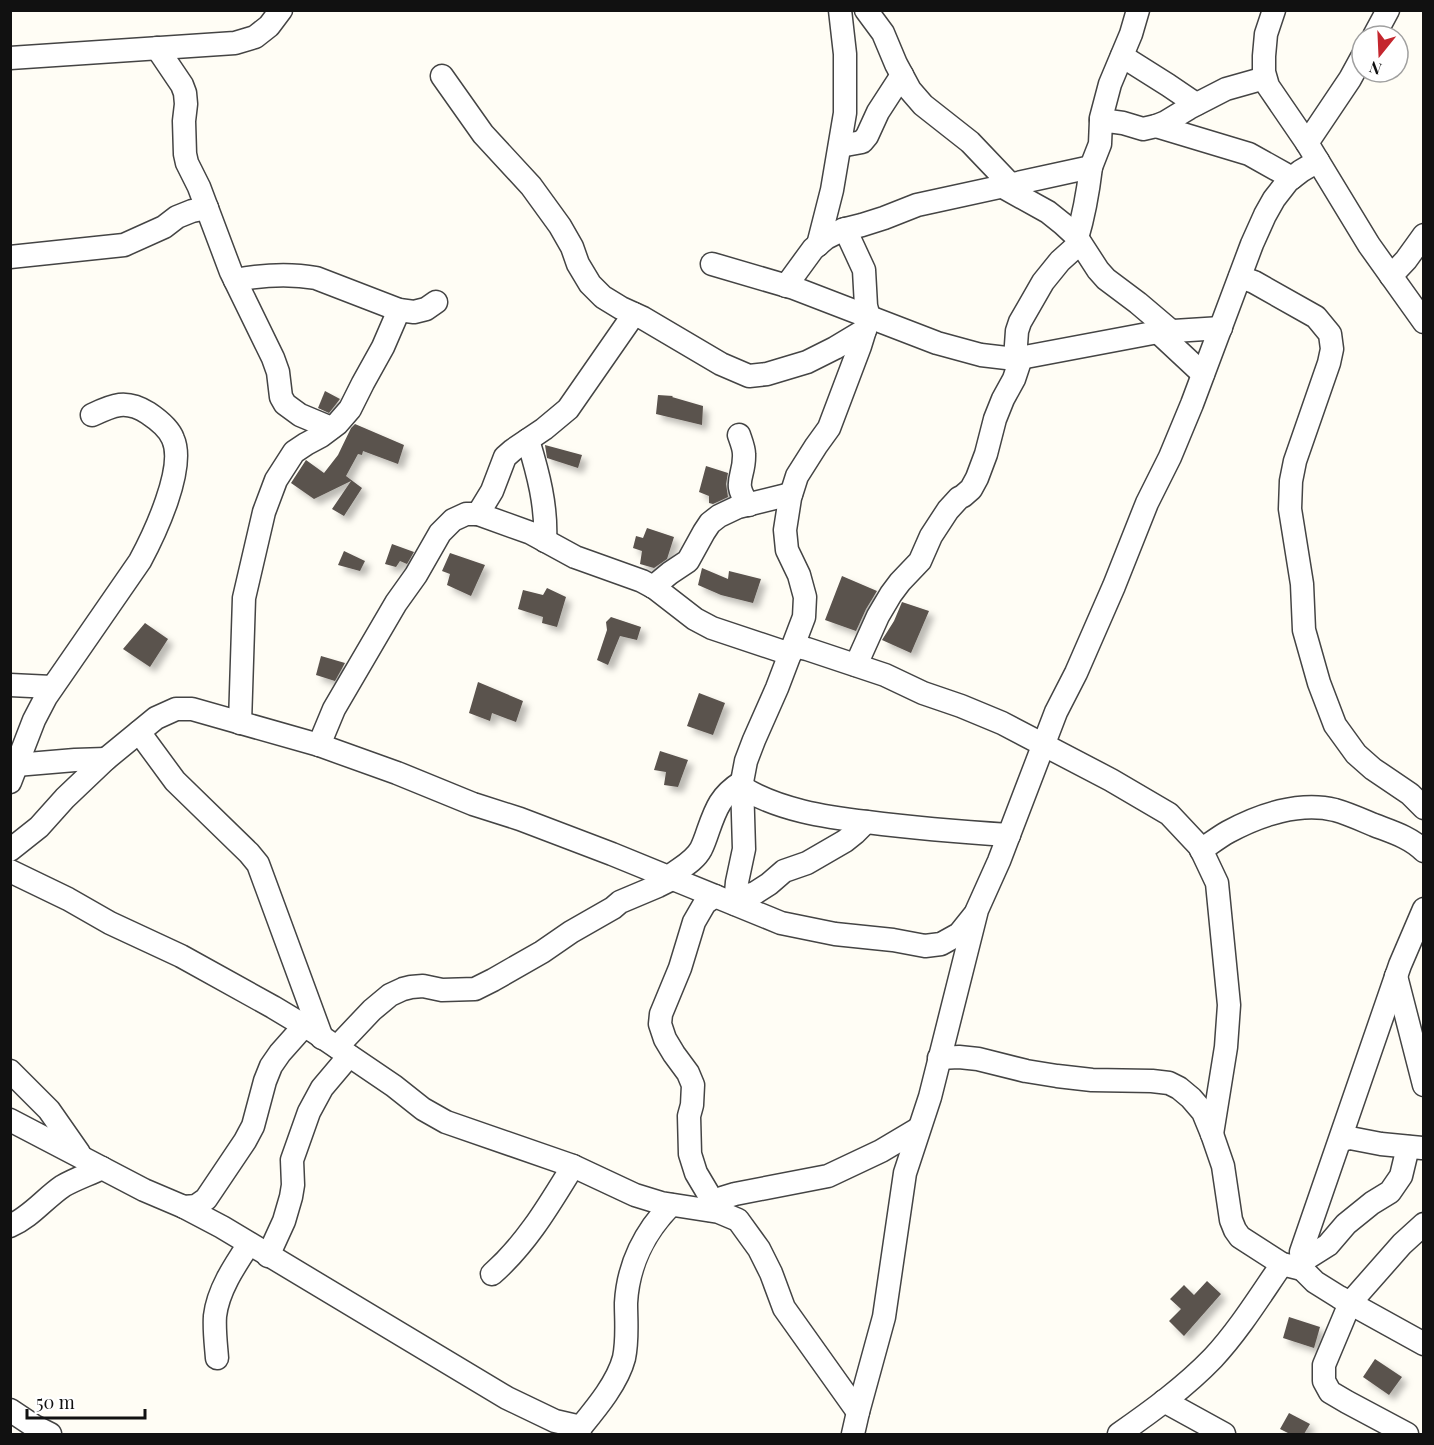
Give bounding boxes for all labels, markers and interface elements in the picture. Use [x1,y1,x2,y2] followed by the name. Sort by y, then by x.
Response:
[1350,24,1410,84] north arrow
[1366,57,1384,81] text: N
[27,1382,146,1420] scale bar
[36,1390,75,1414] text: 50 m

